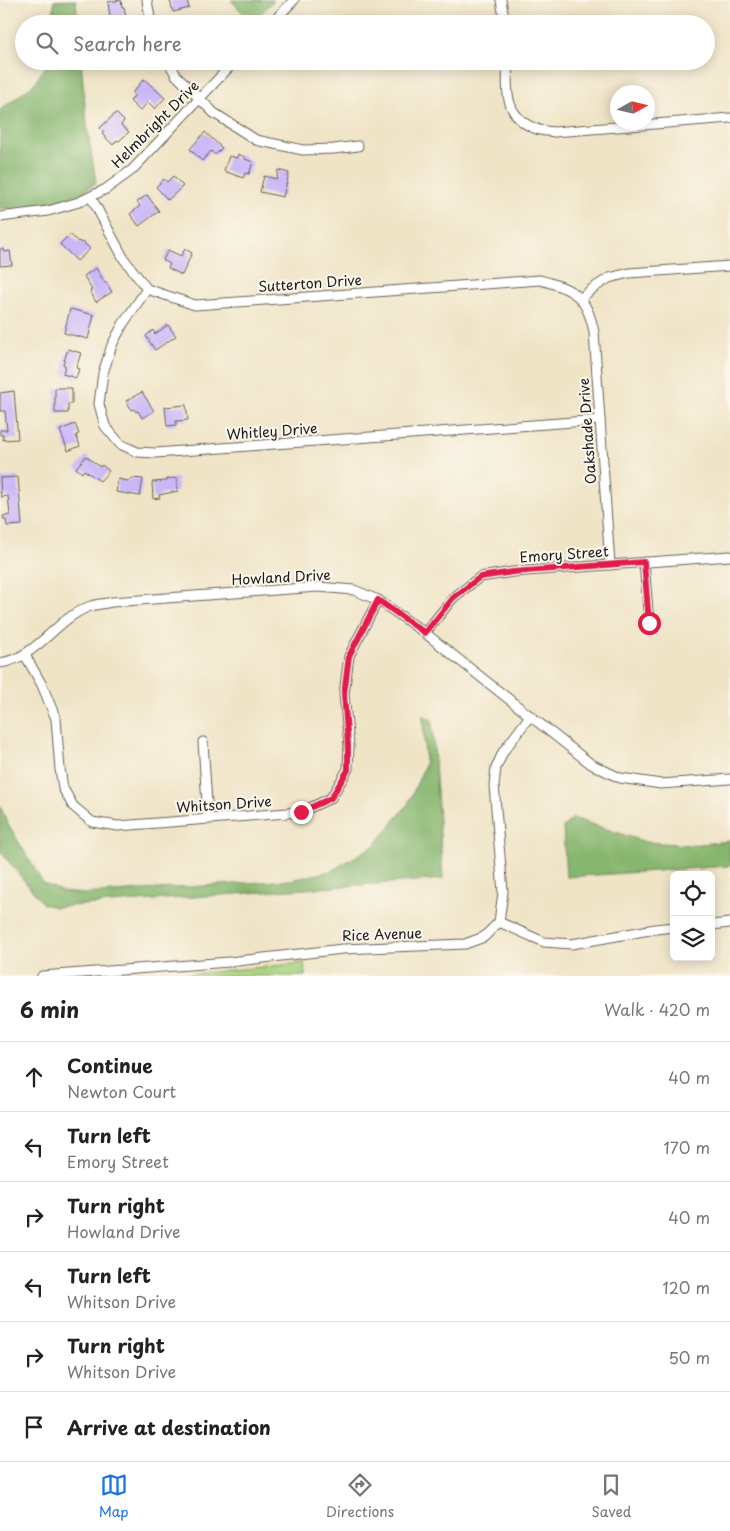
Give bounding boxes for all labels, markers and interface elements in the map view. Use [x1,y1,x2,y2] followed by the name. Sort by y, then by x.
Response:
[15,15,715,70] search box
[33,29,61,57] icon: search
[73,29,182,57] text: Search here
[107,76,203,172] street label: Helmbright Drive
[610,85,655,130] north arrow
[257,269,363,297] street label: Sutterton Drive
[573,377,601,485] street label: Oakshade Drive
[226,417,318,445] street label: Whitley Drive
[519,540,609,568] street label: Emory Street
[231,564,331,590] street label: Howland Drive
[638,612,661,635] route start
[176,790,272,818] street label: Whitson Drive
[290,801,313,824] route end
[670,871,715,961] map controls
[670,871,715,916] button: locate
[670,916,715,961] button: layers
[342,922,423,946] street label: Rice Avenue
[20,993,79,1025] text: 6 min
[604,997,710,1021] text: Walk · 420 m
[67,1051,153,1079] text: Continue
[20,1063,48,1091] icon: ahead
[668,1065,710,1089] text: 40 m
[67,1079,176,1103] text: Newton Court
[67,1121,151,1149] text: Turn left
[20,1133,48,1161] icon: left
[664,1135,710,1159] text: 170 m
[67,1149,169,1173] text: Emory Street
[67,1191,165,1219] text: Turn right
[20,1203,48,1231] icon: right
[668,1205,710,1229] text: 40 m
[67,1219,181,1243] text: Howland Drive
[67,1261,151,1289] text: Turn left
[20,1273,48,1301] icon: left
[663,1275,710,1299] text: 120 m
[67,1289,176,1313] text: Whitson Drive
[67,1331,165,1359] text: Turn right
[20,1343,48,1371] icon: right
[669,1345,710,1369] text: 50 m
[67,1359,176,1383] text: Whitson Drive
[20,1413,48,1441] icon: arrive
[67,1413,271,1441] text: Arrive at destination
[99,1471,129,1522] tab: Map
[326,1471,394,1522] tab: Directions
[592,1471,631,1522] tab: Saved

